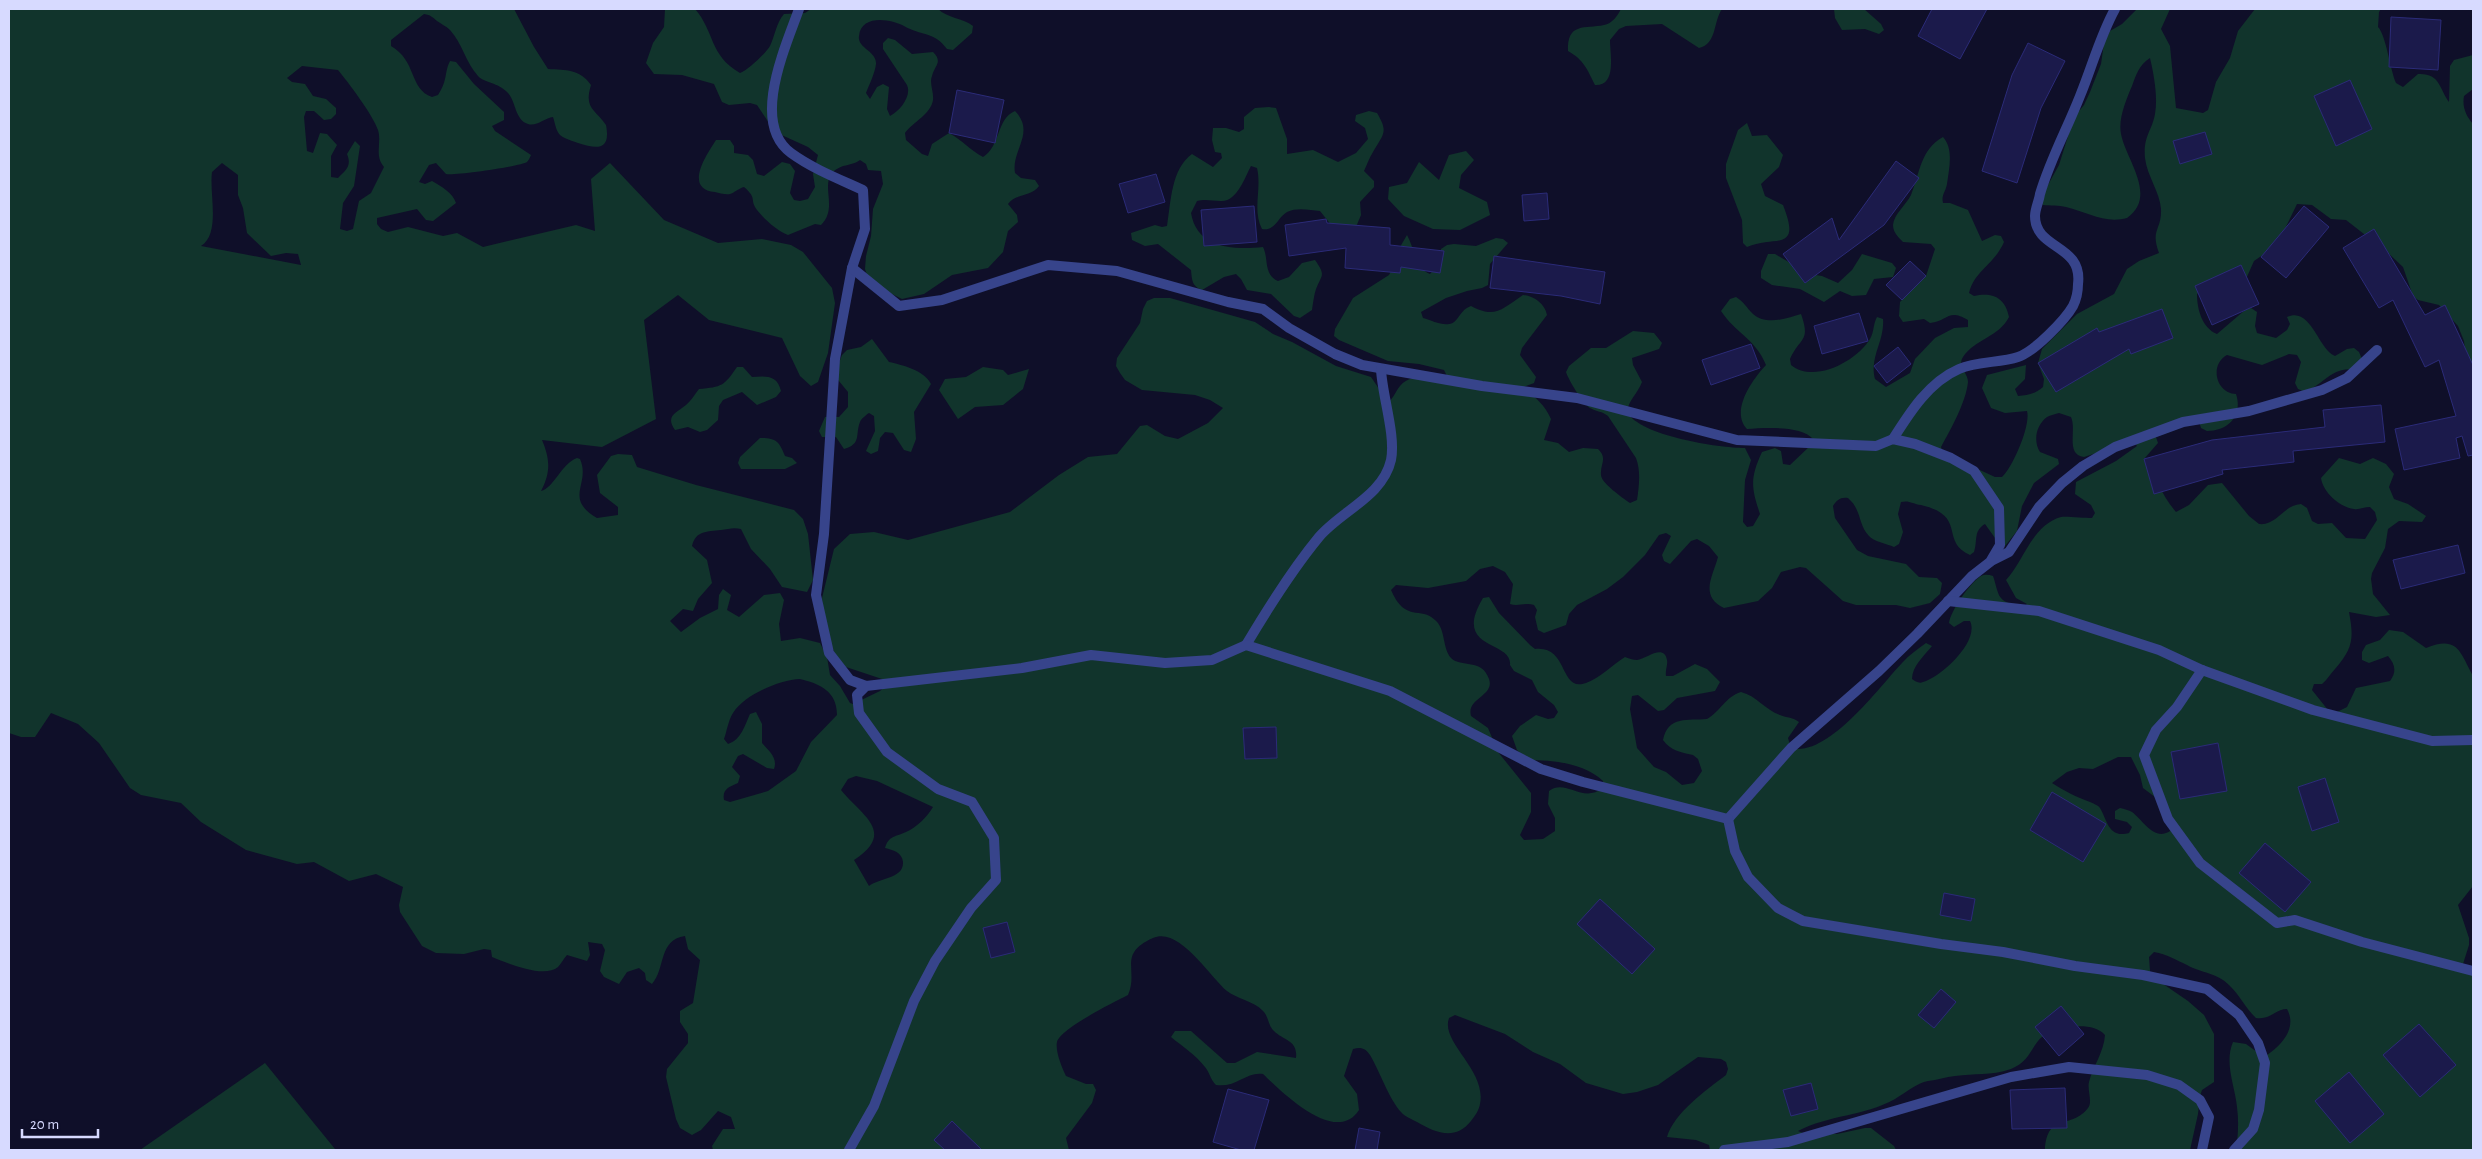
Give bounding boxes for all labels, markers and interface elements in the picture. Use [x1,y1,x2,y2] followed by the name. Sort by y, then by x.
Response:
[22,1106,99,1138] scale bar
[30,1117,59,1132] text: 20 m

